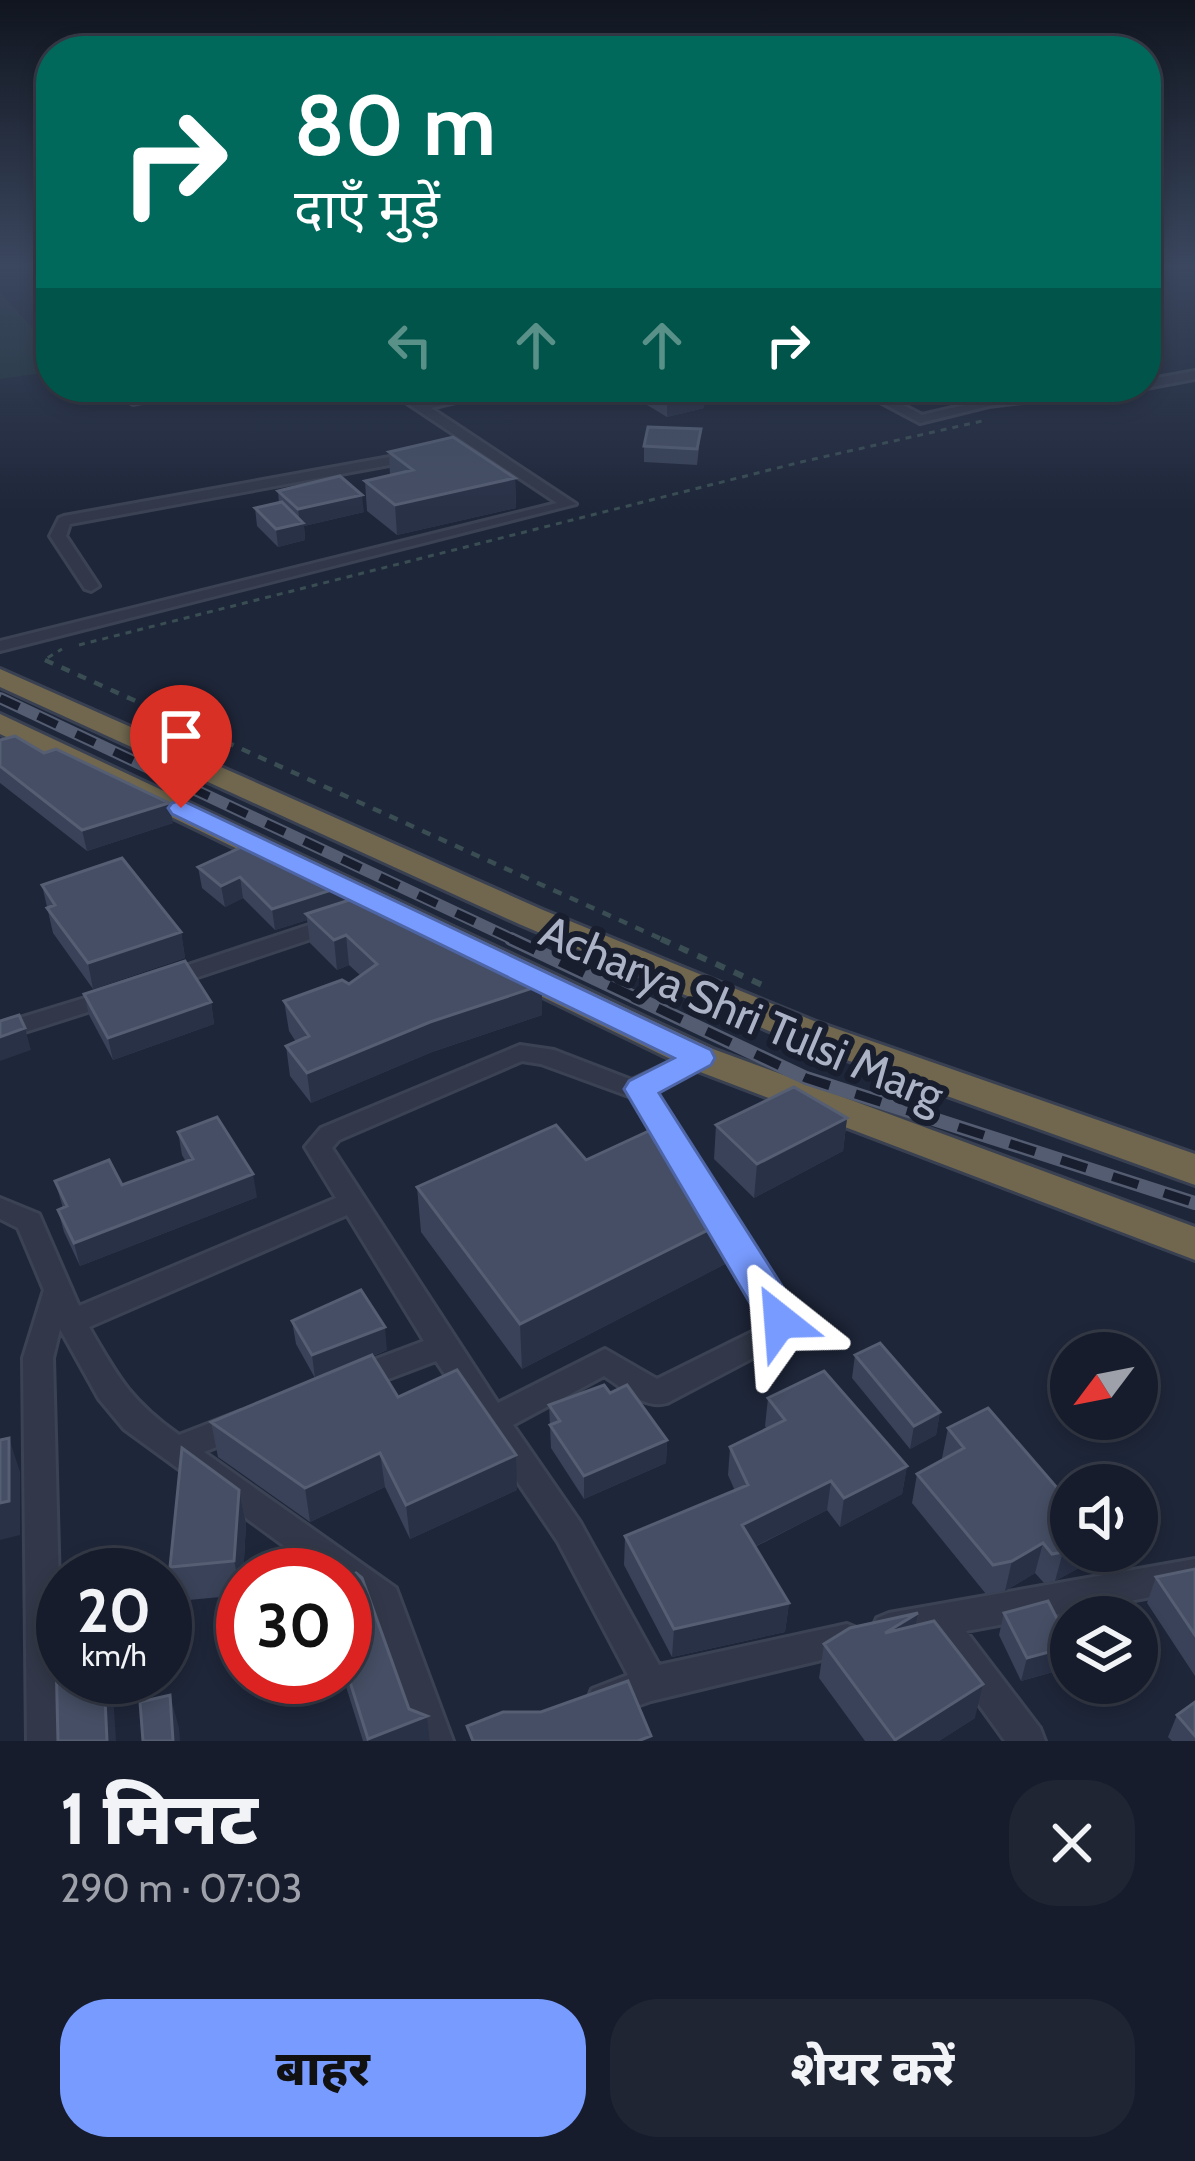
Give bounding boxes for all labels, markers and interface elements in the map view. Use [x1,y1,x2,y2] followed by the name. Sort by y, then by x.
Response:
[294,74,496,176] text: 80 m
[96,84,252,240] icon: right
[294,176,440,242] text: दाएँ मुड़ें
[377,312,443,378] icon: left
[503,312,569,378] icon: ahead
[629,312,695,378] icon: ahead
[755,312,821,378] icon: right
[130,685,232,808] pin
[148,703,214,769] icon: arrive
[532,904,952,1123] street label: Acharya Shri Tulsi Marg
[717,1258,843,1384] position arrow
[1050,1332,1158,1440] north arrow
[1050,1332,1158,1704] map controls
[1050,1464,1158,1572] button: sound
[216,1548,372,1704] speed limit sign: 30
[77,1574,151,1647] text: 20
[1050,1596,1158,1704] button: layers
[81,1637,147,1674] text: km/h
[60,1775,258,1862] text: 1 मिनट
[1009,1780,1135,1906] button: close
[60,1864,302,1912] text: 290 m · 07:03
[60,1999,586,2137] button: बाहर
[610,1999,1135,2137] button: शेयर करें

